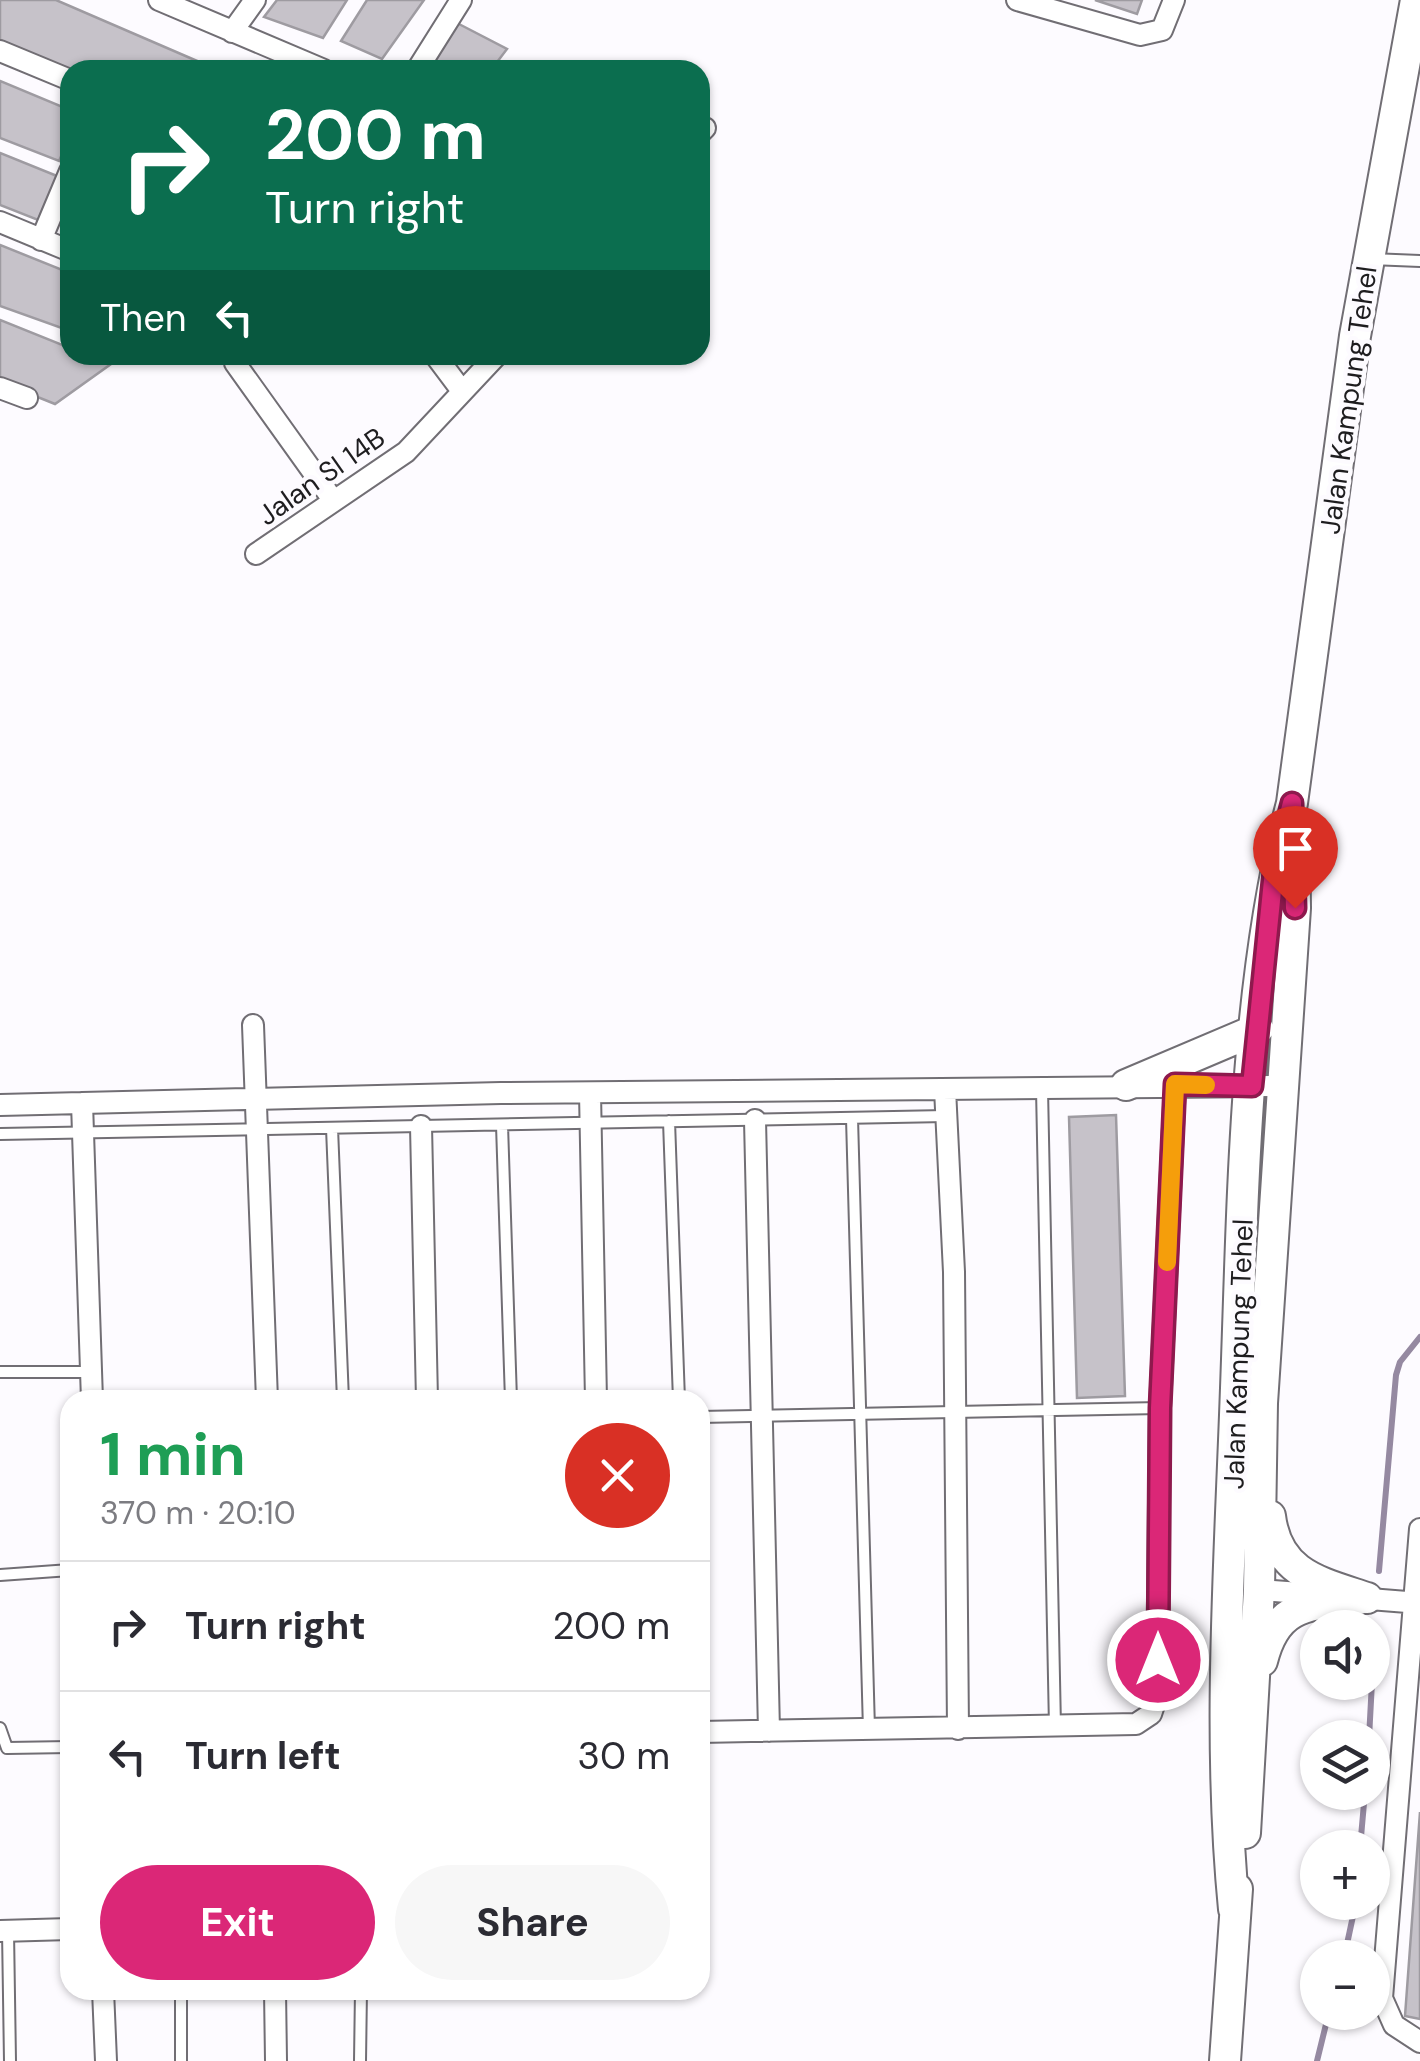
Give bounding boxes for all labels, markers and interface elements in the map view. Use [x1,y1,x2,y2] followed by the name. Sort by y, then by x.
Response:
[265,90,486,181] text: 200 m
[100,100,230,230] icon: right
[265,178,464,237] text: Turn right
[1311,264,1386,536] street label: Jalan Kampung Tehel
[207,290,262,345] icon: left
[100,293,187,343] text: Then
[250,419,392,534] street label: Jalan SI 14B
[1253,806,1338,909] pin
[1268,821,1323,876] icon: arrive
[1215,1218,1262,1490] street label: Jalan Kampung Tehel
[100,1415,246,1494] text: 1 min
[565,1423,670,1528] button: close
[100,1492,296,1534] text: 370 m · 20:10
[100,1599,155,1654] icon: right
[185,1601,366,1651] text: Turn right
[553,1601,670,1651] text: 200 m
[1106,1608,1210,1712] position arrow
[1300,1610,1390,2030] map controls
[1300,1610,1390,1700] button: sound
[1300,1720,1390,1810] button: layers
[100,1729,155,1784] icon: left
[185,1731,341,1781] text: Turn left
[578,1731,670,1781] text: 30 m
[1300,1830,1390,1920] button: +
[100,1865,375,1980] button: Exit
[395,1865,670,1980] button: Share
[1300,1940,1390,2030] button: −

